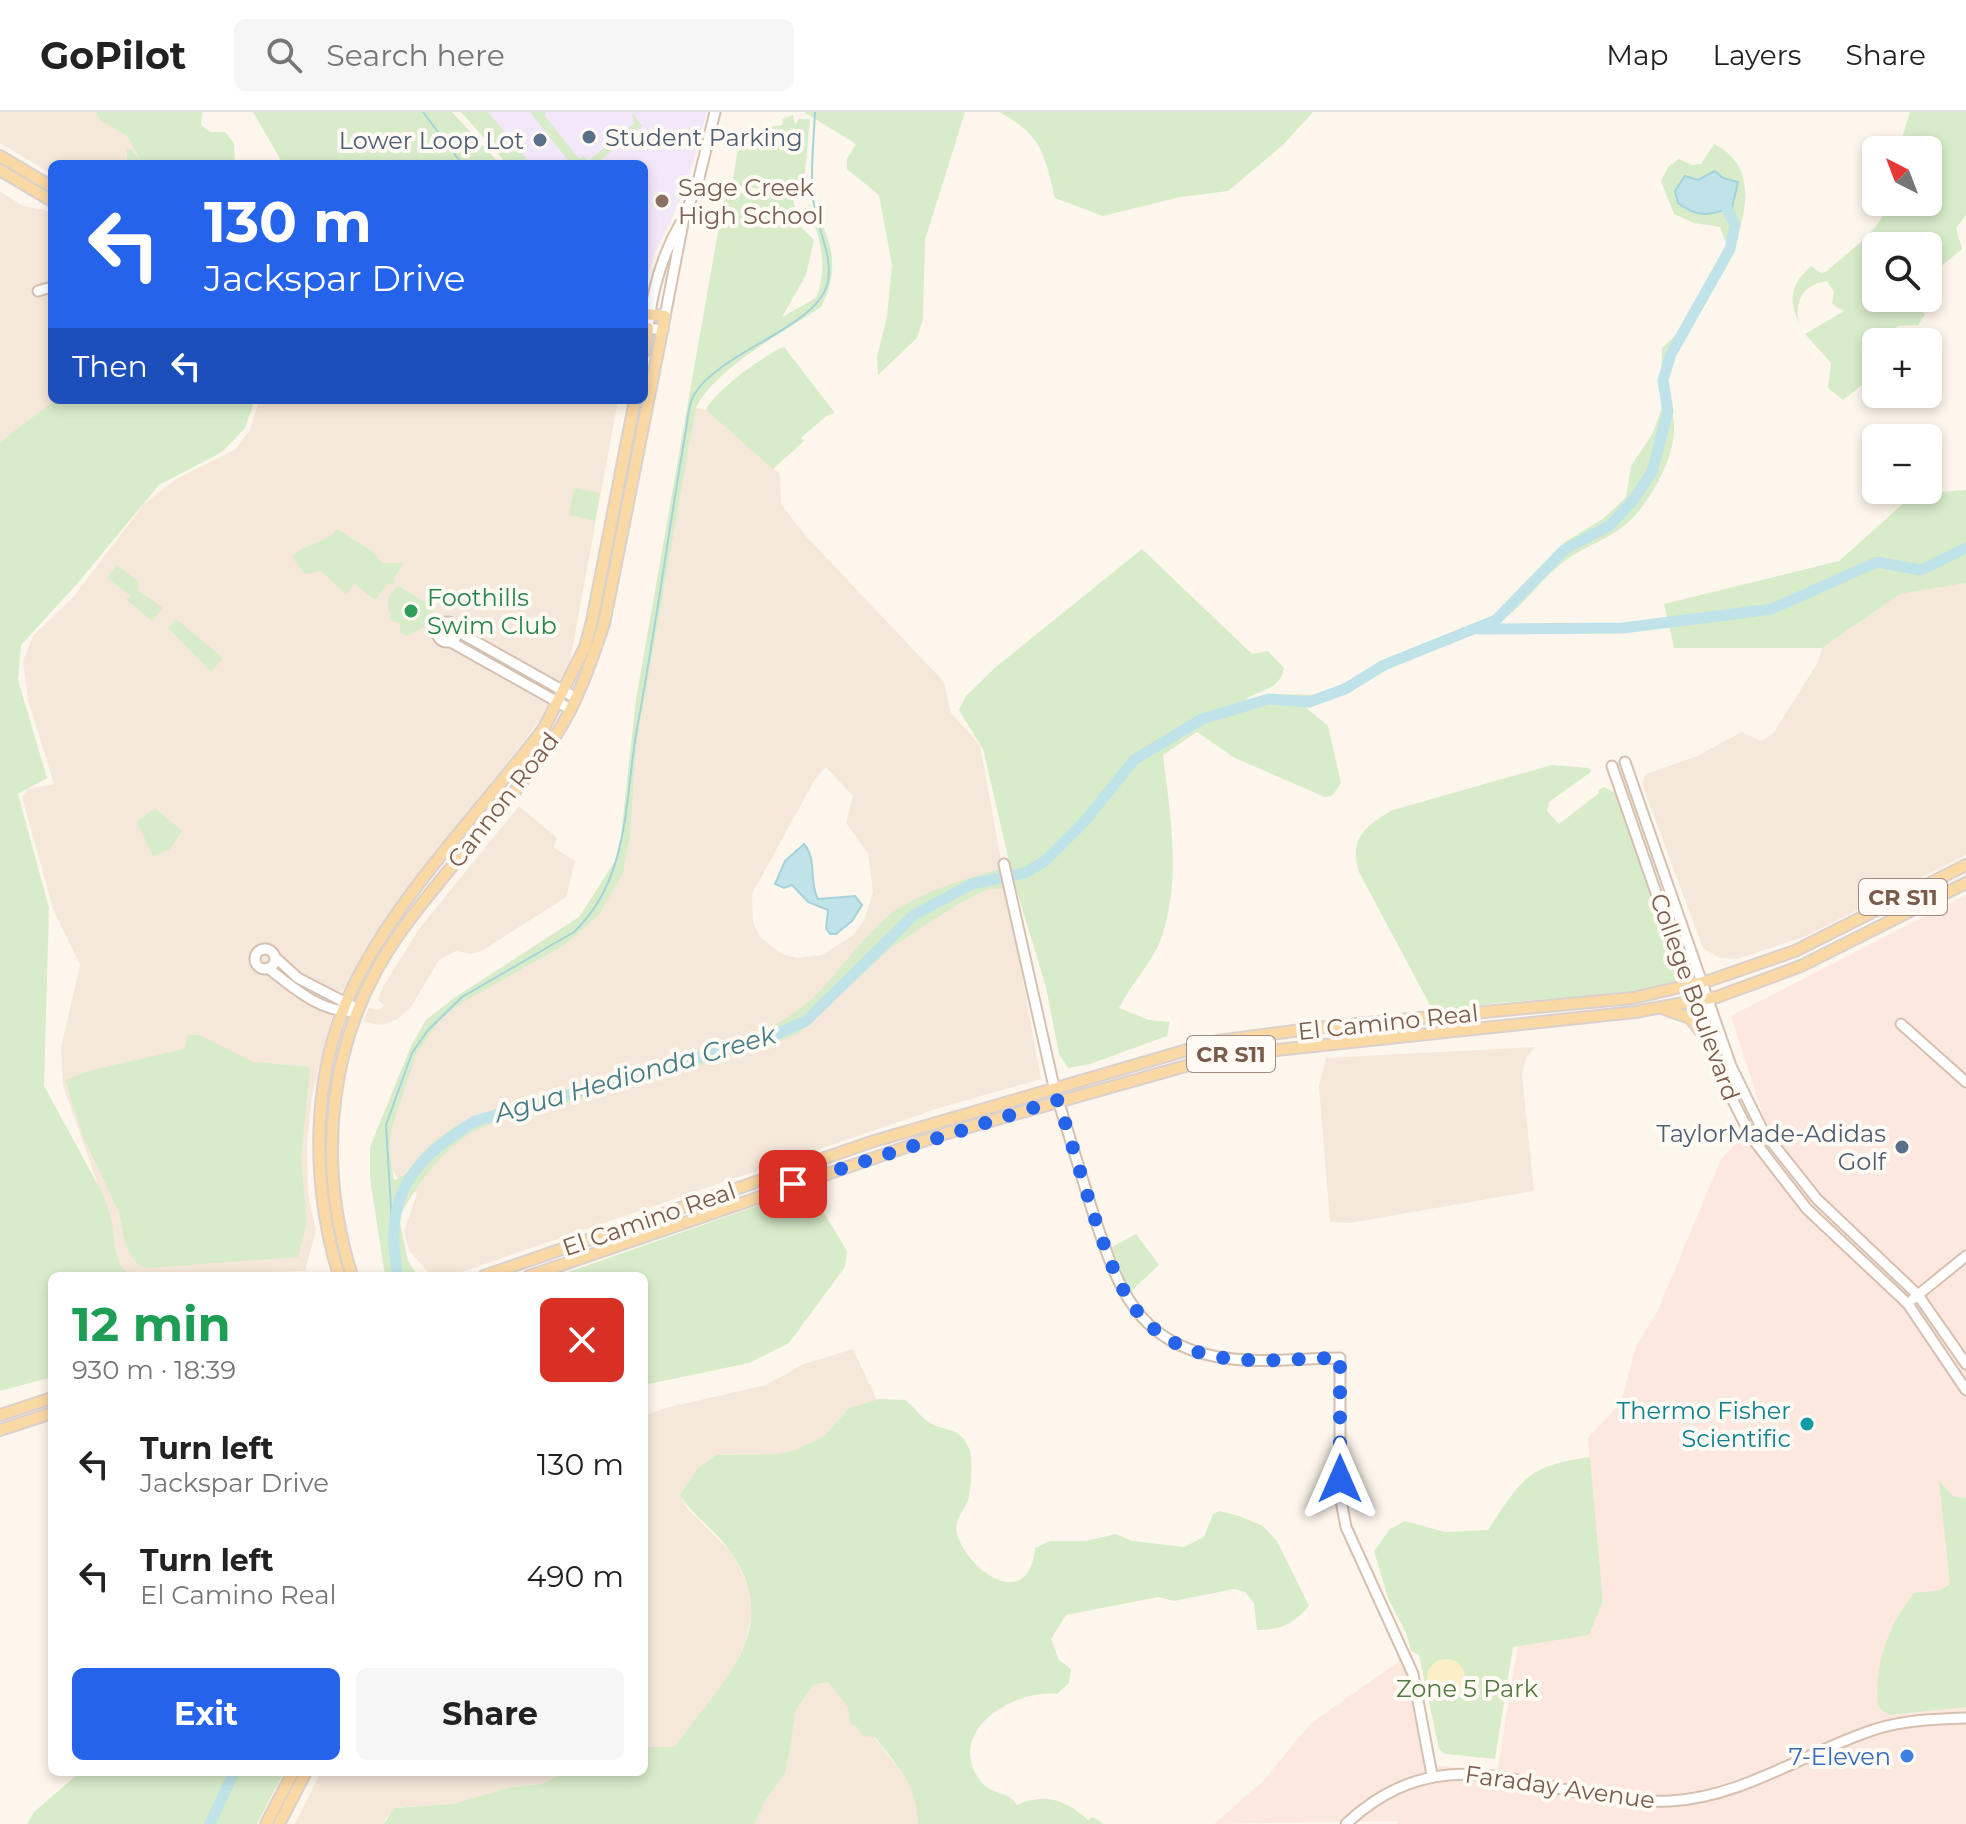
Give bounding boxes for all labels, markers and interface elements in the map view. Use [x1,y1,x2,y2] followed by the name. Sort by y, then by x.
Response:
[234,19,794,91] search box
[40,32,186,79] text: GoPilot
[262,33,306,77] icon: search
[326,37,505,74] text: Search here
[1606,38,1669,72] text: Map
[1713,38,1802,72] text: Layers
[1846,38,1926,72] text: Share
[605,123,803,152] place label: Student Parking
[339,126,524,155] place label: Lower Loop Lot
[580,128,598,146] marker: Student Parking
[531,131,549,149] marker: Lower Loop Lot
[1862,136,1942,216] north arrow
[1862,136,1942,504] map controls
[678,173,824,230] place label: Sage Creek High School
[204,188,372,256] text: 130 m
[72,192,176,296] icon: left
[653,192,671,210] marker: Sage Creek High School
[1862,232,1942,312] button: search
[204,256,465,300] text: Jackspar Drive
[1862,328,1942,408] button: +
[164,344,208,388] icon: left
[72,348,148,385] text: Then
[1862,424,1942,504] button: −
[427,583,557,640] place label: Foothills Swim Club
[402,602,420,620] marker: Foothills Swim Club
[441,727,565,873] street label: Cannon Road
[1859,879,1947,915] road number: CR S11
[1644,889,1746,1105] street label: College Boulevard
[1296,998,1480,1046] street label: El Camino Real
[489,1018,781,1130] water label: Agua Hedionda Creek
[1187,1036,1275,1072] road number: CR S11
[1657,1119,1887,1176] place label: TaylorMade-Adidas Golf
[1893,1138,1911,1156] marker: TaylorMade-Adidas Golf
[759,1150,827,1218] pin
[771,1162,815,1206] icon: arrive
[559,1176,739,1262] street label: El Camino Real
[72,1295,231,1353] text: 12 min
[540,1298,624,1382] button: close
[72,1354,236,1386] text: 930 m · 18:39
[1617,1396,1791,1453] place label: Thermo Fisher Scientific
[1798,1415,1816,1433] marker: Thermo Fisher Scientific
[140,1430,273,1467] text: Turn left
[1298,1437,1382,1521] position arrow
[72,1442,116,1486] icon: left
[537,1446,624,1483] text: 130 m
[140,1467,329,1499] text: Jackspar Drive
[140,1542,273,1579] text: Turn left
[72,1554,116,1598] icon: left
[527,1558,624,1595] text: 490 m
[140,1579,337,1611] text: El Camino Real
[72,1668,340,1760] button: Exit
[356,1668,624,1760] button: Share
[1396,1674,1539,1703] park label: Zone 5 Park
[1789,1742,1891,1771] place label: 7-Eleven
[1898,1747,1916,1765] marker: 7-Eleven
[1463,1759,1657,1815] street label: Faraday Avenue

